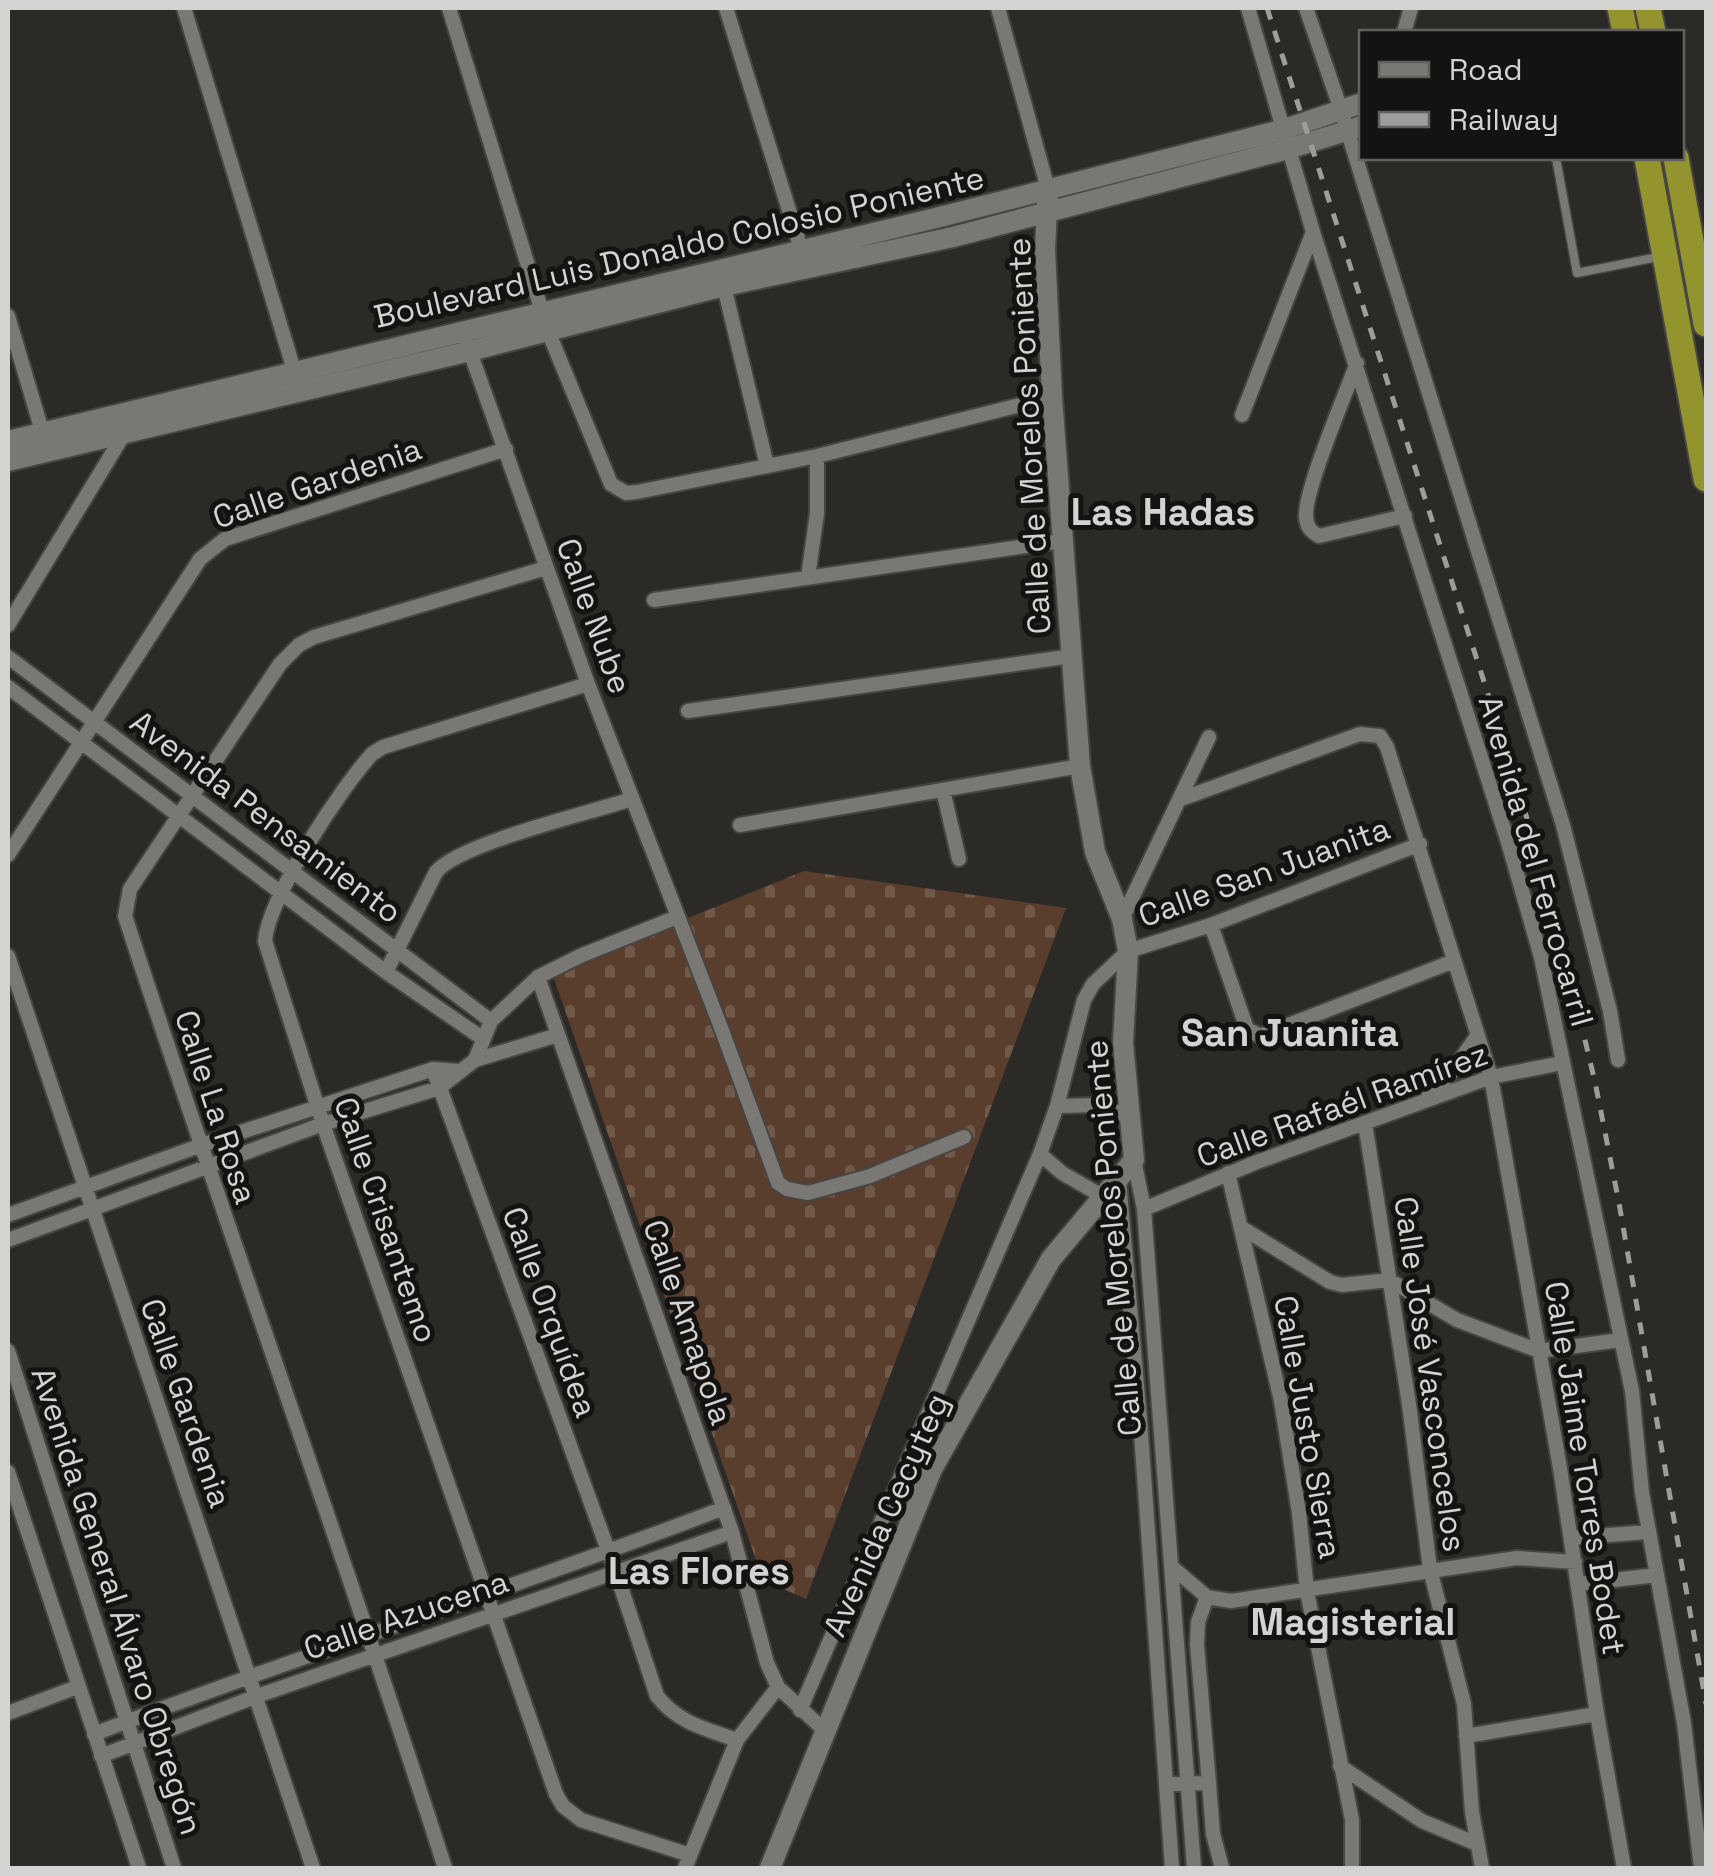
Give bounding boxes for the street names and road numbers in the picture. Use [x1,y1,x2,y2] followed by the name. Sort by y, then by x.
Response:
[370,157,988,337] street label: Boulevard Luis Donaldo Colosio Poniente
[999,237,1059,635] street label: Calle de Morelos Poniente
[207,429,427,537] street label: Calle Gardenia
[547,533,641,699] street label: Calle Nube
[1470,691,1602,1031] street label: Avenida del Ferrocarril
[122,702,410,932] street label: Avenida Pensamiento
[1133,808,1395,936] street label: Calle San Juanita
[166,1005,266,1209] street label: Calle La Rosa
[1191,1034,1493,1176] street label: Calle Rafaél Ramírez
[1076,1038,1150,1438] street label: Calle de Morelos Poniente
[325,1092,447,1348] street label: Calle Crisantemo
[1385,1194,1475,1554] street label: Calle José Vasconcelos
[493,1201,607,1423] street label: Calle Orquídea
[634,1214,742,1430] street label: Calle Amapola
[1536,1278,1634,1658] street label: Calle Jaime Torres Bodet
[1265,1292,1351,1562] street label: Calle Justo Sierra
[132,1293,240,1513] street label: Calle Gardenia
[22,1362,212,1840] street label: Avenida General Álvaro Obregón
[815,1387,957,1643] street label: Avenida Cecyteg
[298,1561,514,1669] street label: Calle Azucena

